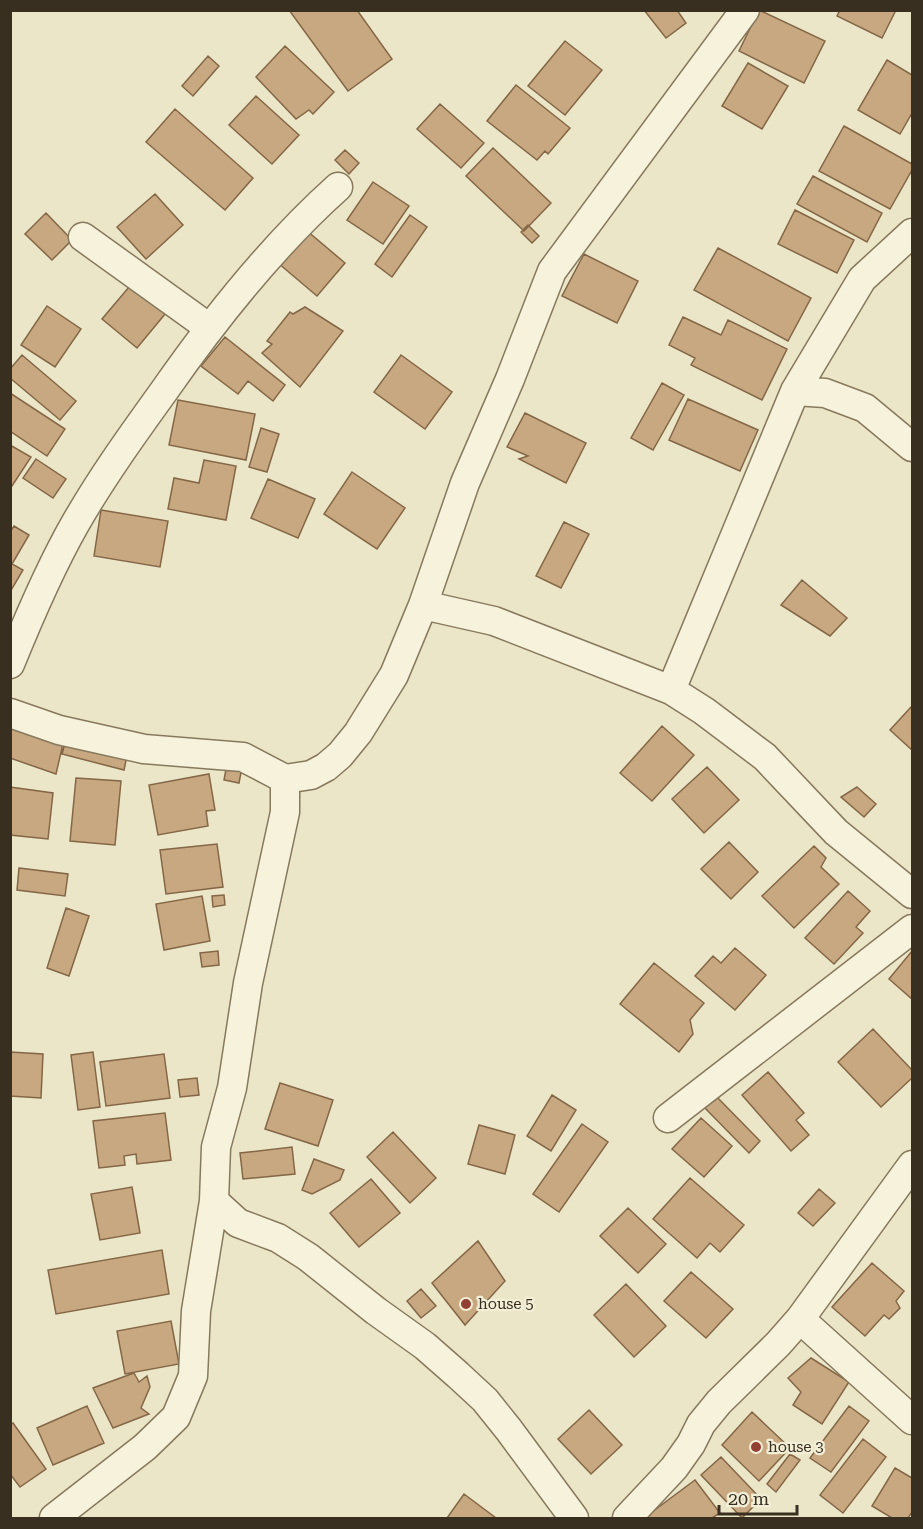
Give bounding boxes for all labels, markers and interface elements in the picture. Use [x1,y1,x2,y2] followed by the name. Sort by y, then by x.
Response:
[478,1295,534,1313] place label: house 5
[459,1297,473,1311] marker: house 5
[768,1438,824,1456] place label: house 3
[749,1440,763,1454] marker: house 3
[719,1478,797,1516] scale bar
[728,1488,769,1509] text: 20 m

